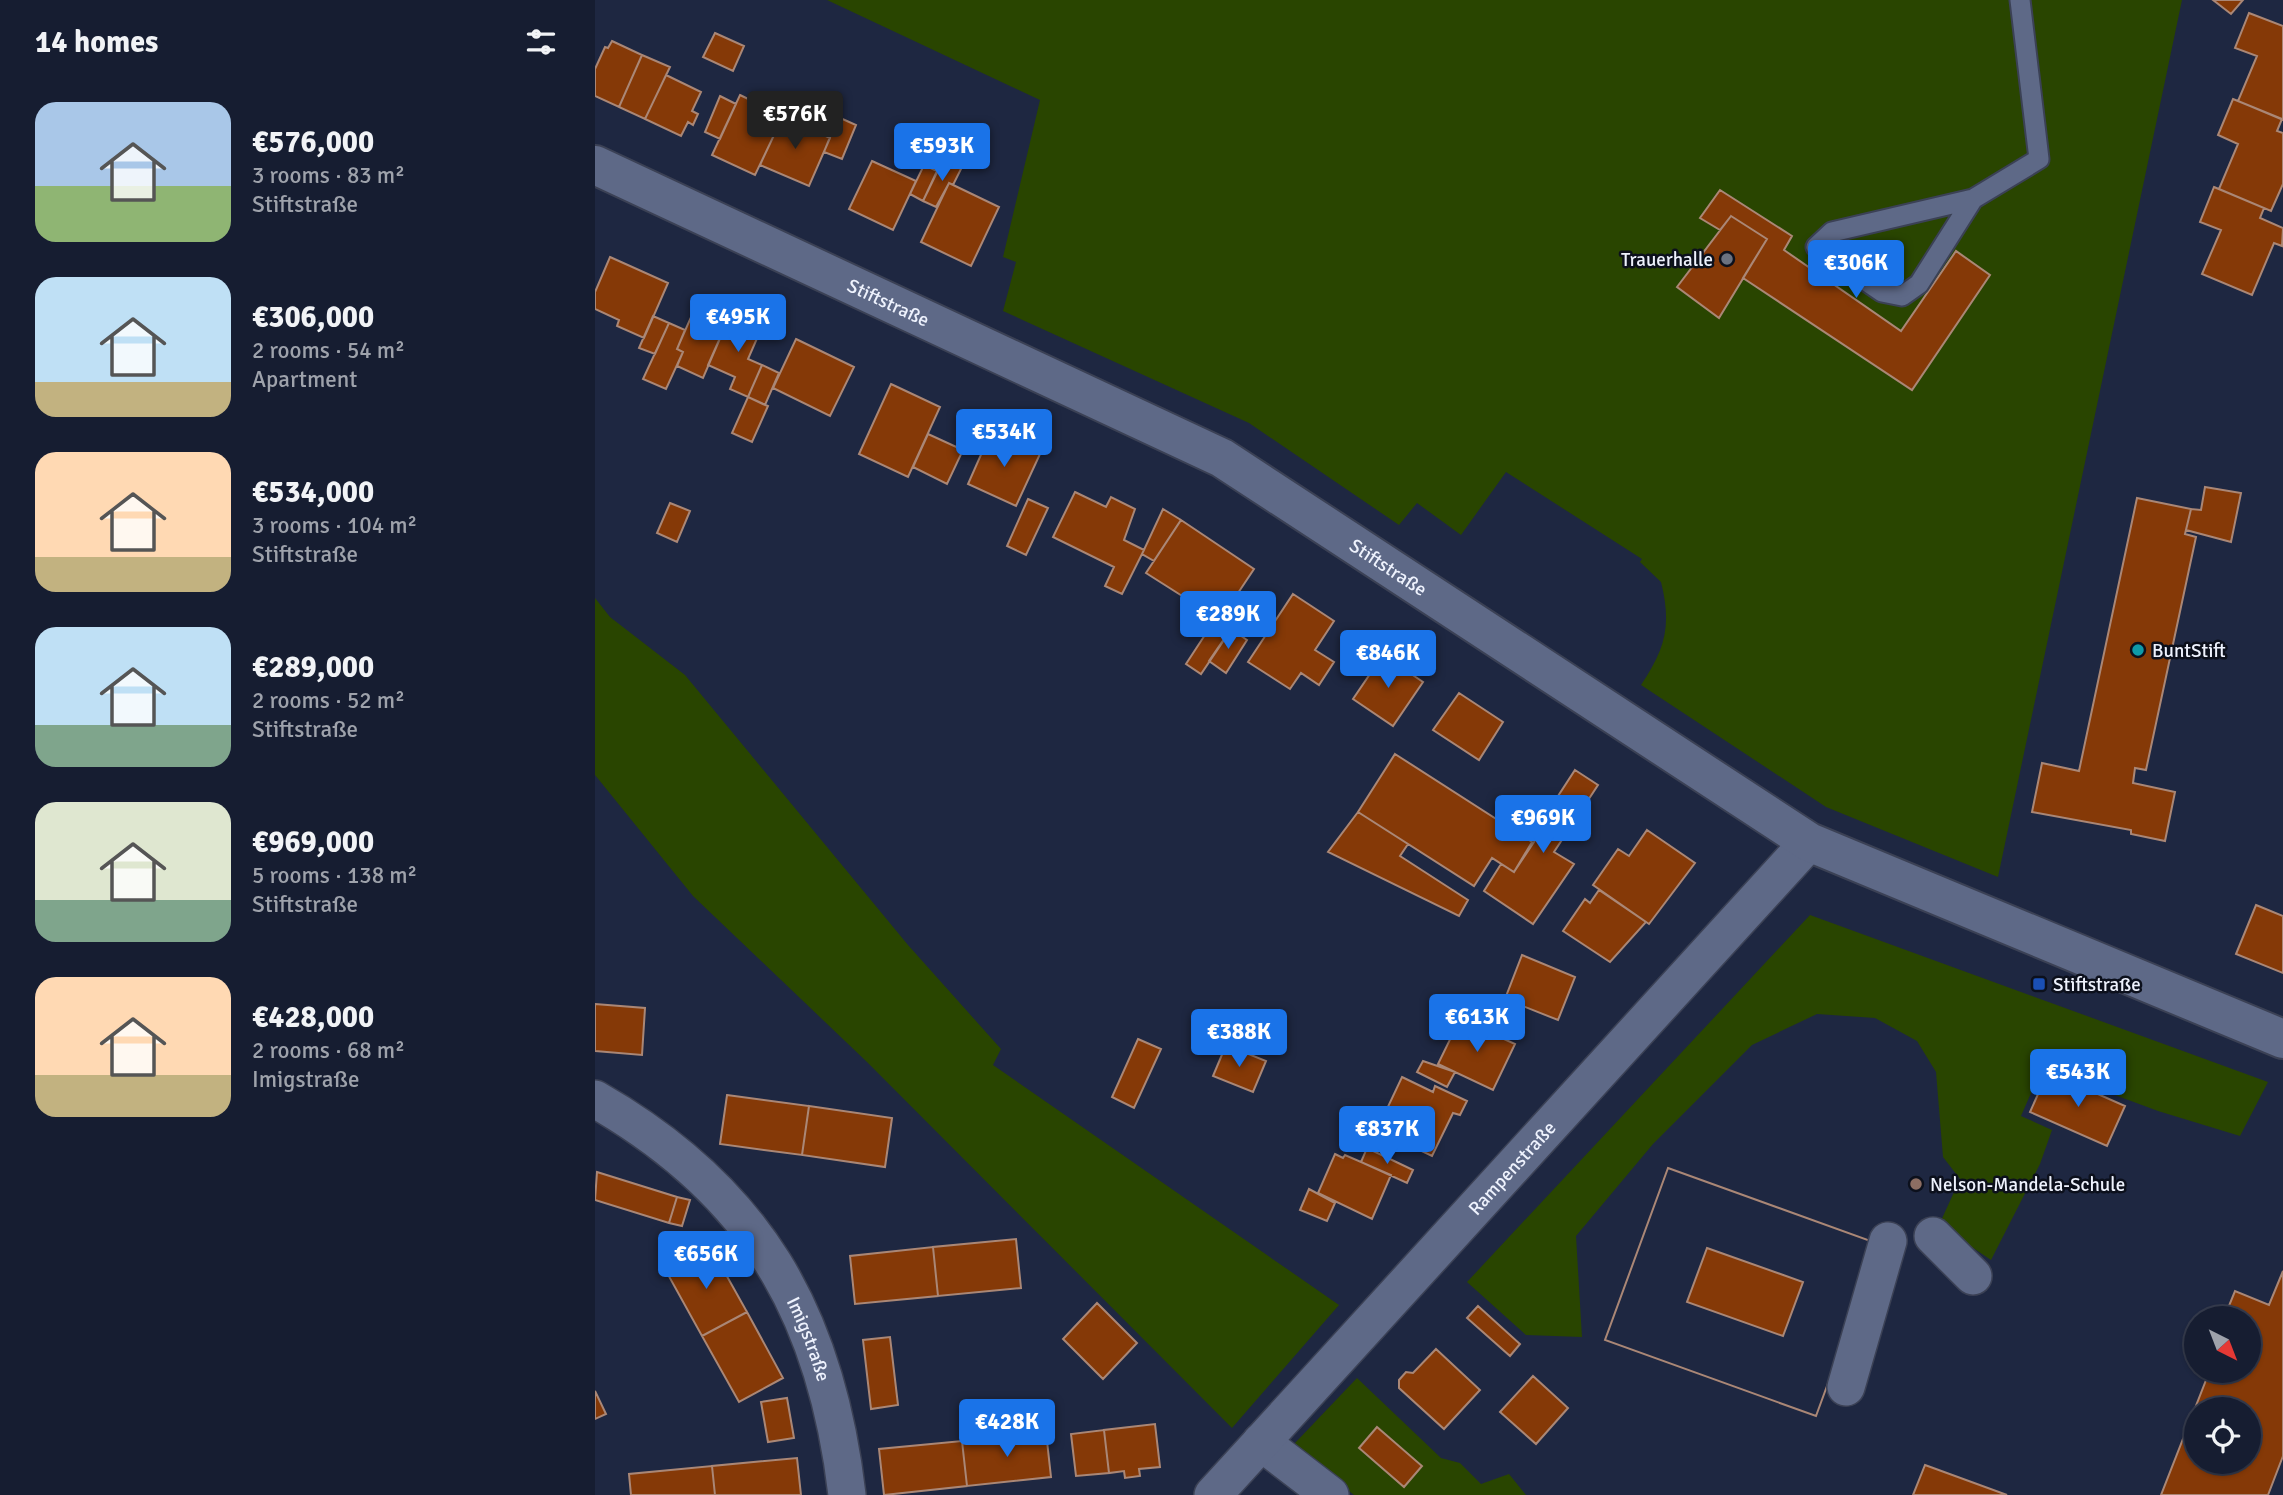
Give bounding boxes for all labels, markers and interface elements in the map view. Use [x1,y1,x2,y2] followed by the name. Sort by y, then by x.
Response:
[522,23,560,61] icon: filters
[35,24,158,61] text: 14 homes
[746,92,844,151] pin: €576K
[763,99,827,128] text: €576K
[252,124,374,161] text: €576,000
[893,124,991,183] pin: €593K
[91,130,175,214] icon: home
[910,131,974,160] text: €593K
[252,161,405,190] text: 3 rooms · 83 m²
[252,190,358,219] text: Stiftstraße
[1807,240,1905,300] pin: €306K
[1621,248,1713,272] place label: Trauerhalle
[1824,248,1888,277] text: €306K
[1719,251,1735,267] marker: Trauerhalle
[843,274,933,333] street label: Stiftstraße
[689,294,787,354] pin: €495K
[252,299,374,336] text: €306,000
[706,302,770,331] text: €495K
[91,305,175,389] icon: home
[252,336,405,365] text: 2 rooms · 54 m²
[252,365,357,394] text: Apartment
[955,410,1053,469] pin: €534K
[972,417,1036,446] text: €534K
[252,474,374,511] text: €534,000
[91,480,175,564] icon: home
[252,511,417,540] text: 3 rooms · 104 m²
[1345,534,1431,602] street label: Stiftstraße
[252,540,358,569] text: Stiftstraße
[1179,592,1277,651] pin: €289K
[1196,599,1260,628] text: €289K
[1339,630,1437,690] pin: €846K
[1356,638,1420,667] text: €846K
[2152,639,2226,663] place label: BuntStift
[2130,642,2146,658] marker: BuntStift
[252,649,374,686] text: €289,000
[91,655,175,739] icon: home
[252,686,405,715] text: 2 rooms · 52 m²
[252,715,358,744] text: Stiftstraße
[1494,796,1592,855] pin: €969K
[1511,803,1575,832] text: €969K
[252,824,374,861] text: €969,000
[91,830,175,914] icon: home
[252,861,417,890] text: 5 rooms · 138 m²
[252,890,358,919] text: Stiftstraße
[2053,973,2141,997] place label: Stiftstraße
[2031,976,2047,992] marker: Stiftstraße
[1428,995,1526,1054] pin: €613K
[252,999,374,1036] text: €428,000
[1445,1002,1509,1031] text: €613K
[91,1005,175,1089] icon: home
[1190,1010,1288,1069] pin: €388K
[1207,1017,1271,1046] text: €388K
[252,1036,405,1065] text: 2 rooms · 68 m²
[2029,1050,2127,1109] pin: €543K
[2046,1057,2110,1086] text: €543K
[252,1065,359,1094] text: Imigstraße
[1338,1106,1436,1166] pin: €837K
[1355,1114,1419,1143] text: €837K
[1463,1116,1561,1220] street label: Rampenstraße
[1930,1173,2125,1197] place label: Nelson-Mandela-Schule
[1908,1176,1924,1192] marker: Nelson-Mandela-Schule
[657,1232,755,1291] pin: €656K
[674,1239,738,1268] text: €656K
[781,1293,835,1384] street label: Imigstraße
[2184,1306,2261,1382] north arrow
[2184,1306,2261,1474] map controls
[2184,1397,2261,1474] button: locate
[958,1400,1056,1459] pin: €428K
[975,1407,1039,1436] text: €428K

